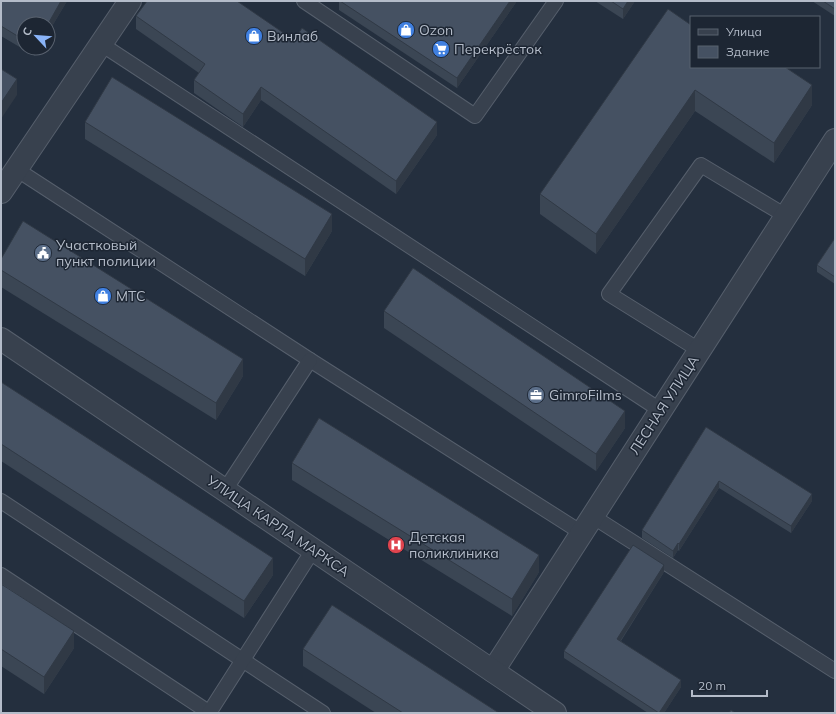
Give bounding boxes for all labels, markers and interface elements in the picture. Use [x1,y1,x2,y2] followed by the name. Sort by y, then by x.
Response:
[16,16,56,56] north arrow
[690,16,820,68] legend
[396,20,416,40] shop icon: Ozon
[419,21,453,39] place label: Ozon
[725,24,762,39] text: Улица
[19,25,35,38] text: С
[244,26,264,46] shop icon: Винлаб
[267,27,318,45] place label: Винлаб
[431,39,451,59] supermarket icon: Перекрёсток
[454,40,542,58] place label: Перекрёсток
[726,44,770,59] text: Здание
[55,236,156,270] place label: Участковый пункт полиции
[33,243,53,263] public building icon: Участковый пункт полиции
[93,286,113,306] shop icon: МТС
[116,287,145,305] place label: МТС
[625,351,703,458] street label: ЛЕСНАЯ УЛИЦА
[526,385,546,405] office icon: GimroFilms
[549,386,622,404] place label: GimroFilms
[202,471,353,581] street label: УЛИЦА КАРЛА МАРКСА
[409,528,499,562] place label: Детская поликлиника
[386,535,406,555] hospital icon: Детская поликлиника
[692,672,767,698] scale bar
[698,678,726,693] text: 20 m

